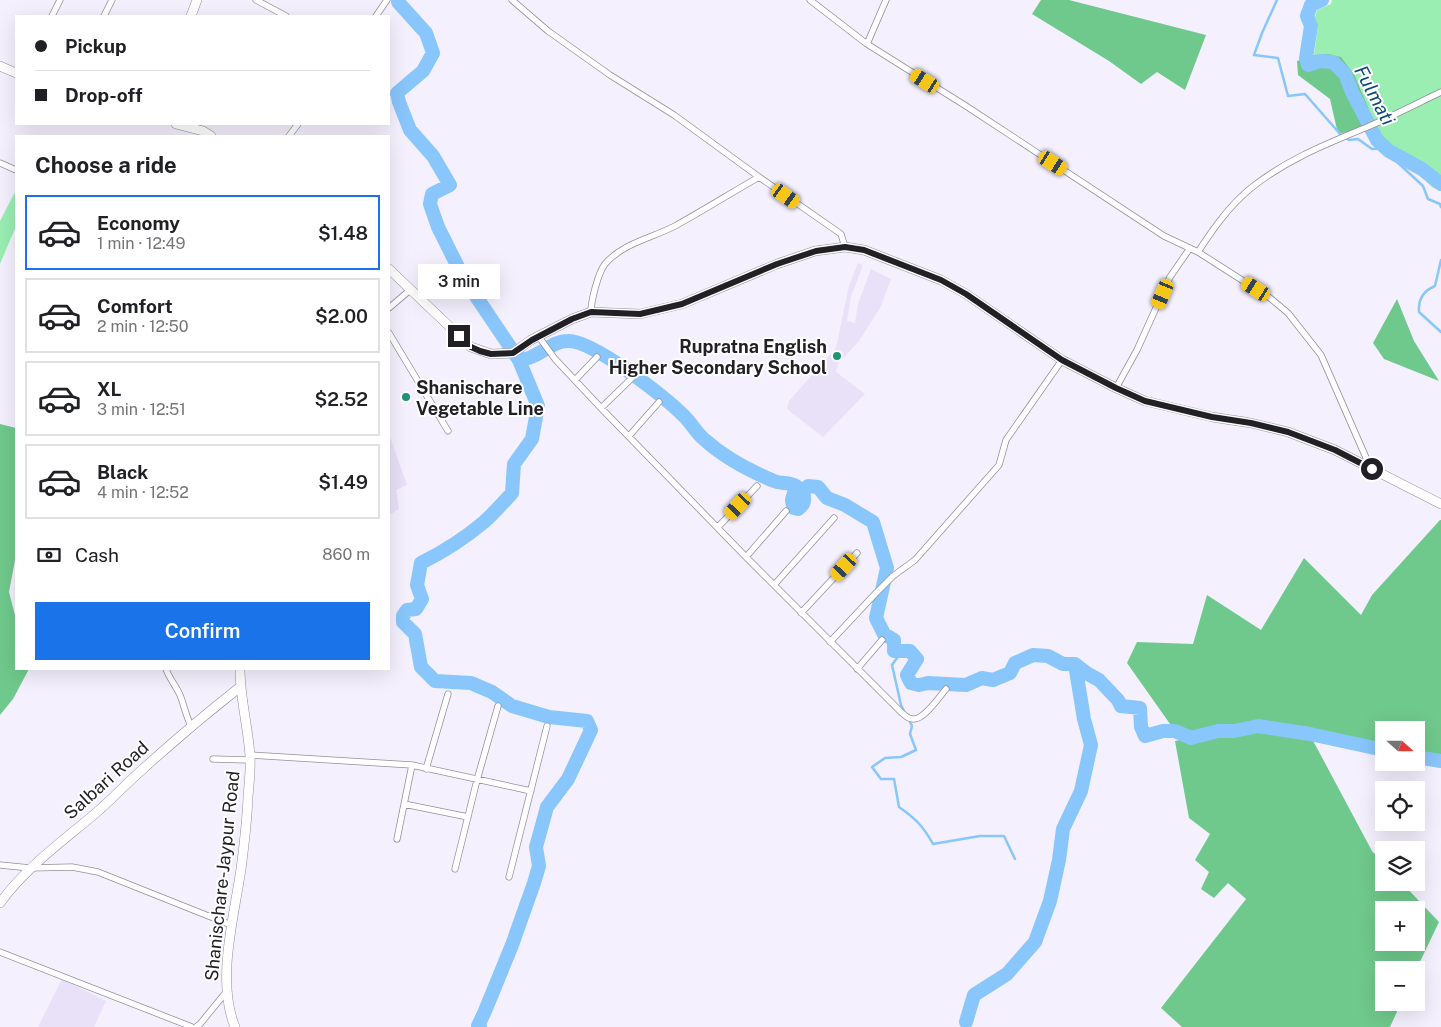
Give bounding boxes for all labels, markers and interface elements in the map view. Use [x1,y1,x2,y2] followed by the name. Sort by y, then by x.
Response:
[65,35,127,57] text: Pickup
[1350,61,1400,129] water label: Fulmati
[908,67,941,95] car
[65,84,142,106] text: Drop-off
[1036,149,1069,177] car
[35,152,177,178] text: Choose a ride
[769,181,802,211] car
[37,210,82,255] icon: car
[97,212,180,234] text: Economy
[318,222,368,244] text: $1.48
[97,234,185,253] text: 1 min · 12:49
[418,264,500,298] callout: 3 min
[438,272,480,291] text: 3 min
[1239,275,1272,303] car
[1150,277,1175,311] car
[37,293,82,338] icon: car
[97,295,173,317] text: Comfort
[315,305,368,327] text: $2.00
[97,317,189,336] text: 2 min · 12:50
[448,325,470,347] route end
[609,336,827,378] place label: Rupratna English Higher Secondary School
[831,350,843,362] marker: Rupratna English Higher Secondary School
[37,376,82,421] icon: car
[416,377,544,419] place label: Shanischare Vegetable Line
[97,378,122,400] text: XL
[315,388,368,410] text: $2.52
[400,391,412,403] marker: Shanischare Vegetable Line
[97,400,186,419] text: 3 min · 12:51
[1361,458,1383,480] route start
[37,459,82,504] icon: car
[97,461,148,483] text: Black
[318,471,368,493] text: $1.49
[97,483,189,502] text: 4 min · 12:52
[722,490,753,522] car
[35,541,63,569] icon: cash
[75,544,119,566] text: Cash
[322,545,370,564] text: 860 m
[828,551,859,583] car
[35,602,370,660] button: Confirm
[1375,721,1425,771] north arrow
[1375,721,1425,1011] map controls
[59,737,153,823] street label: Salbari Road
[201,770,243,982] street label: Shanischare-Jaypur Road
[1375,781,1425,831] button: locate
[1375,841,1425,891] button: layers
[1375,901,1425,951] button: +
[1375,961,1425,1011] button: −

